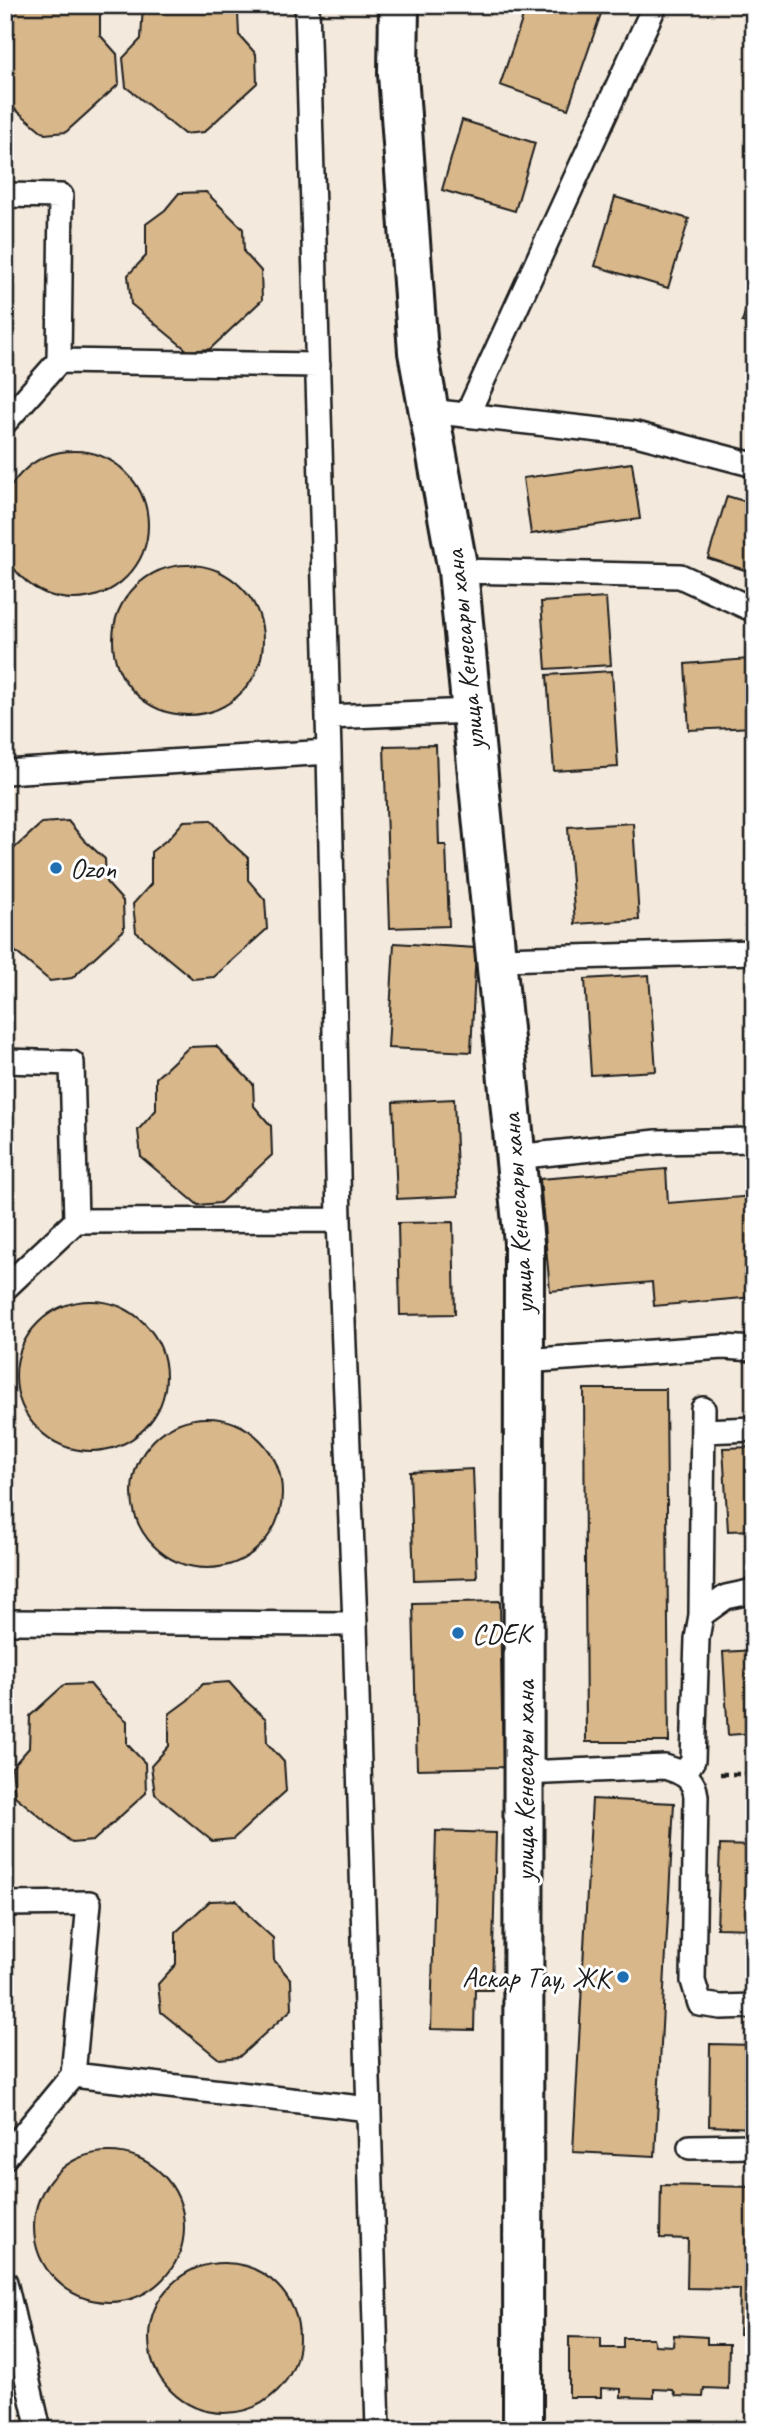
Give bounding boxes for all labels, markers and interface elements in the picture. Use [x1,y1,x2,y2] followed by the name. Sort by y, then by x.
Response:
[436,546,493,754] street label: улица Кенесары хана
[70,851,116,886] place label: Ozon
[48,860,64,876] marker: Ozon
[493,1111,542,1317] street label: улица Кенесары хана
[472,1616,534,1651] place label: CDEK
[450,1625,466,1641] marker: CDEK
[507,1679,542,1884] street label: улица Кенесары хана
[462,1960,614,1995] place label: Аскар Тау, ЖК
[615,1969,631,1985] marker: Аскар Тау, ЖК

